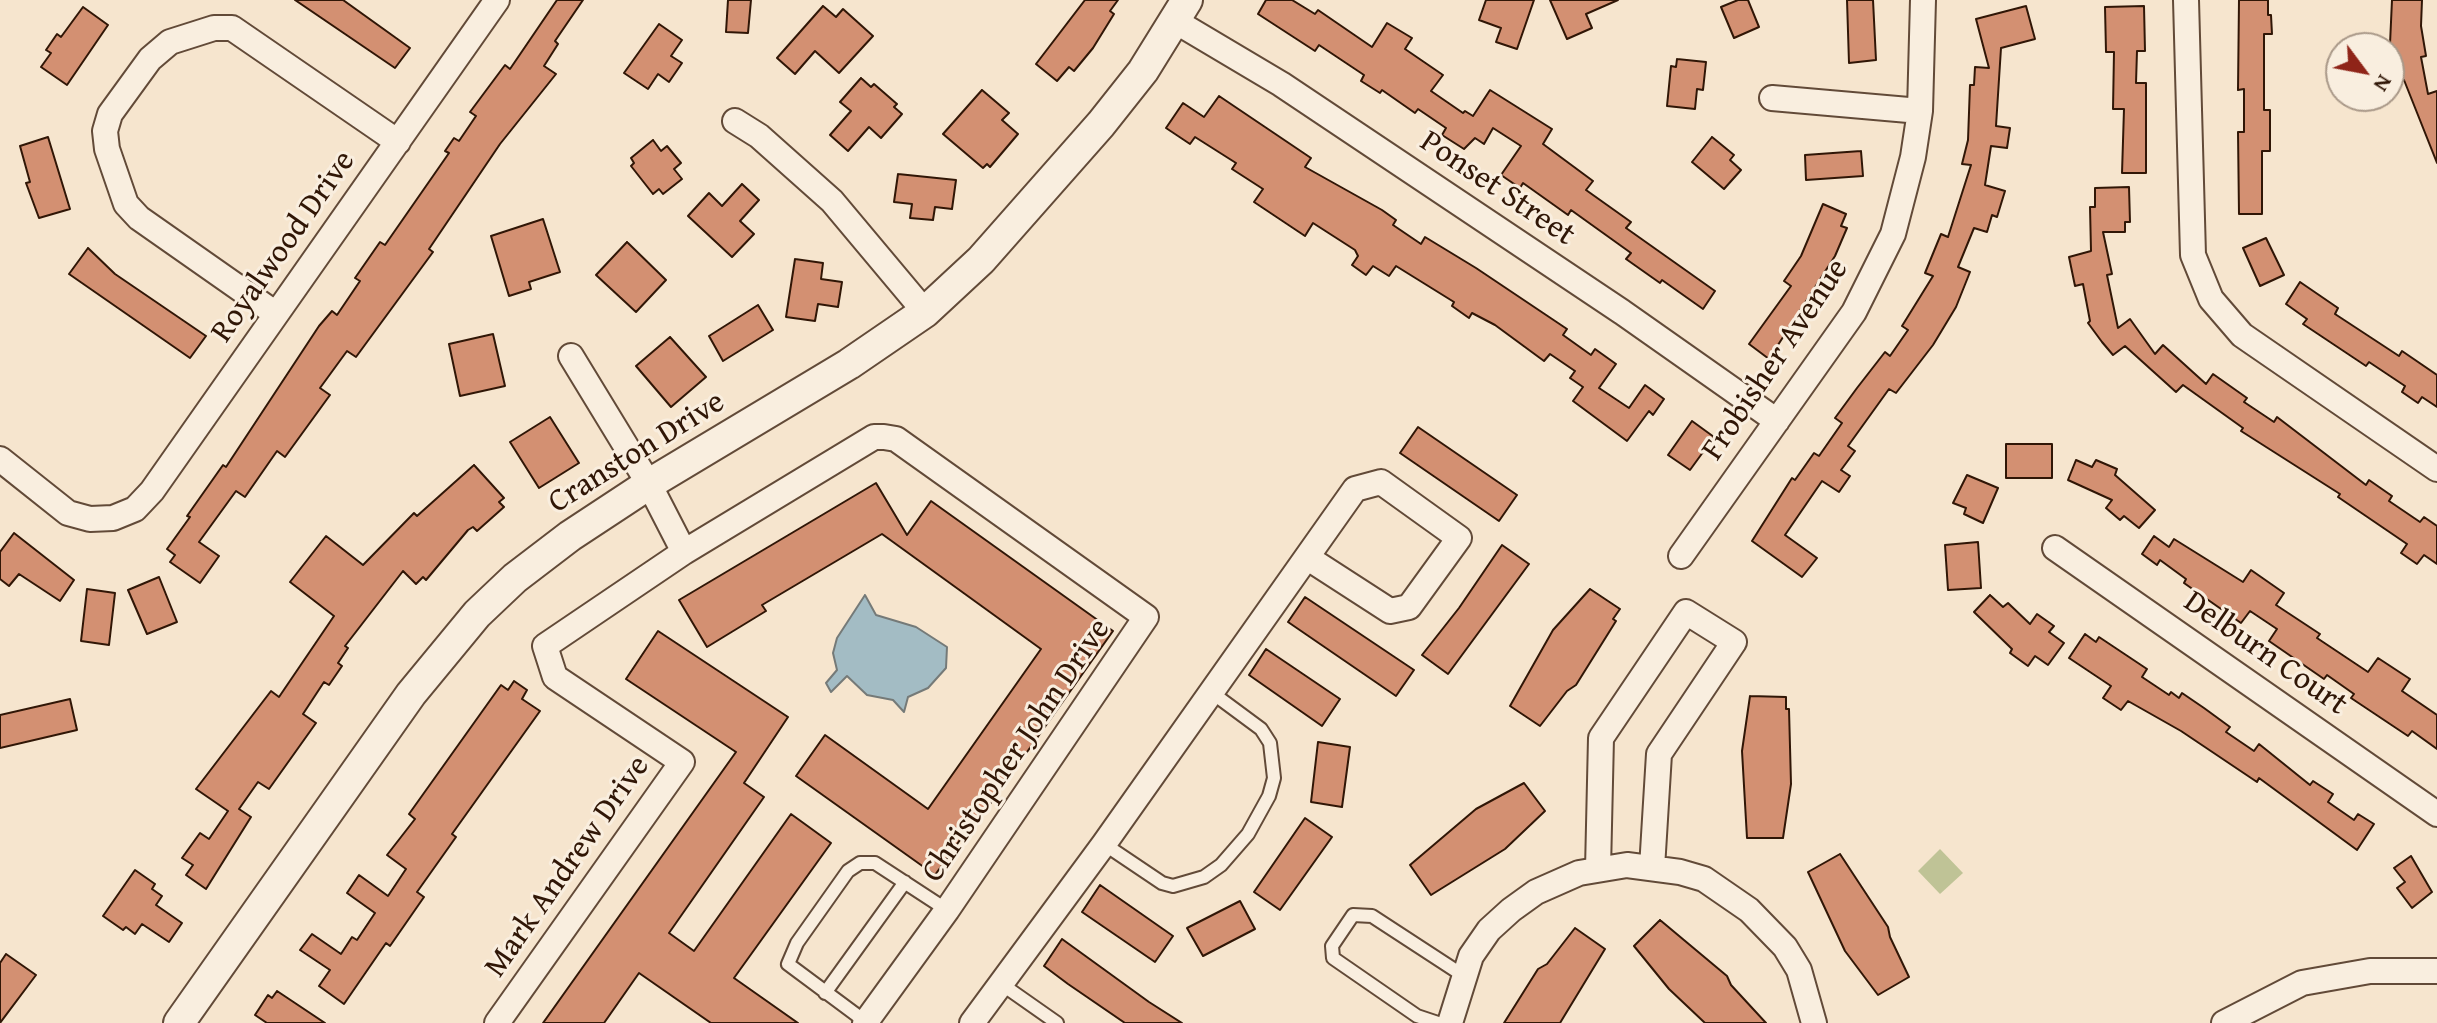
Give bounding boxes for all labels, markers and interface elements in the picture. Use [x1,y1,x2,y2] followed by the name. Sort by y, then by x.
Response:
[2325,32,2405,112] north arrow
[2366,69,2401,98] text: N
[1412,123,1582,255] street label: Ponset Street
[204,144,364,350] street label: Royalwood Drive
[1695,252,1857,468] street label: Frobisher Avenue
[542,384,732,522] street label: Cranston Drive
[2176,583,2354,725] street label: Delburn Court
[915,612,1119,890] street label: Christopher John Drive
[477,749,659,985] street label: Mark Andrew Drive

